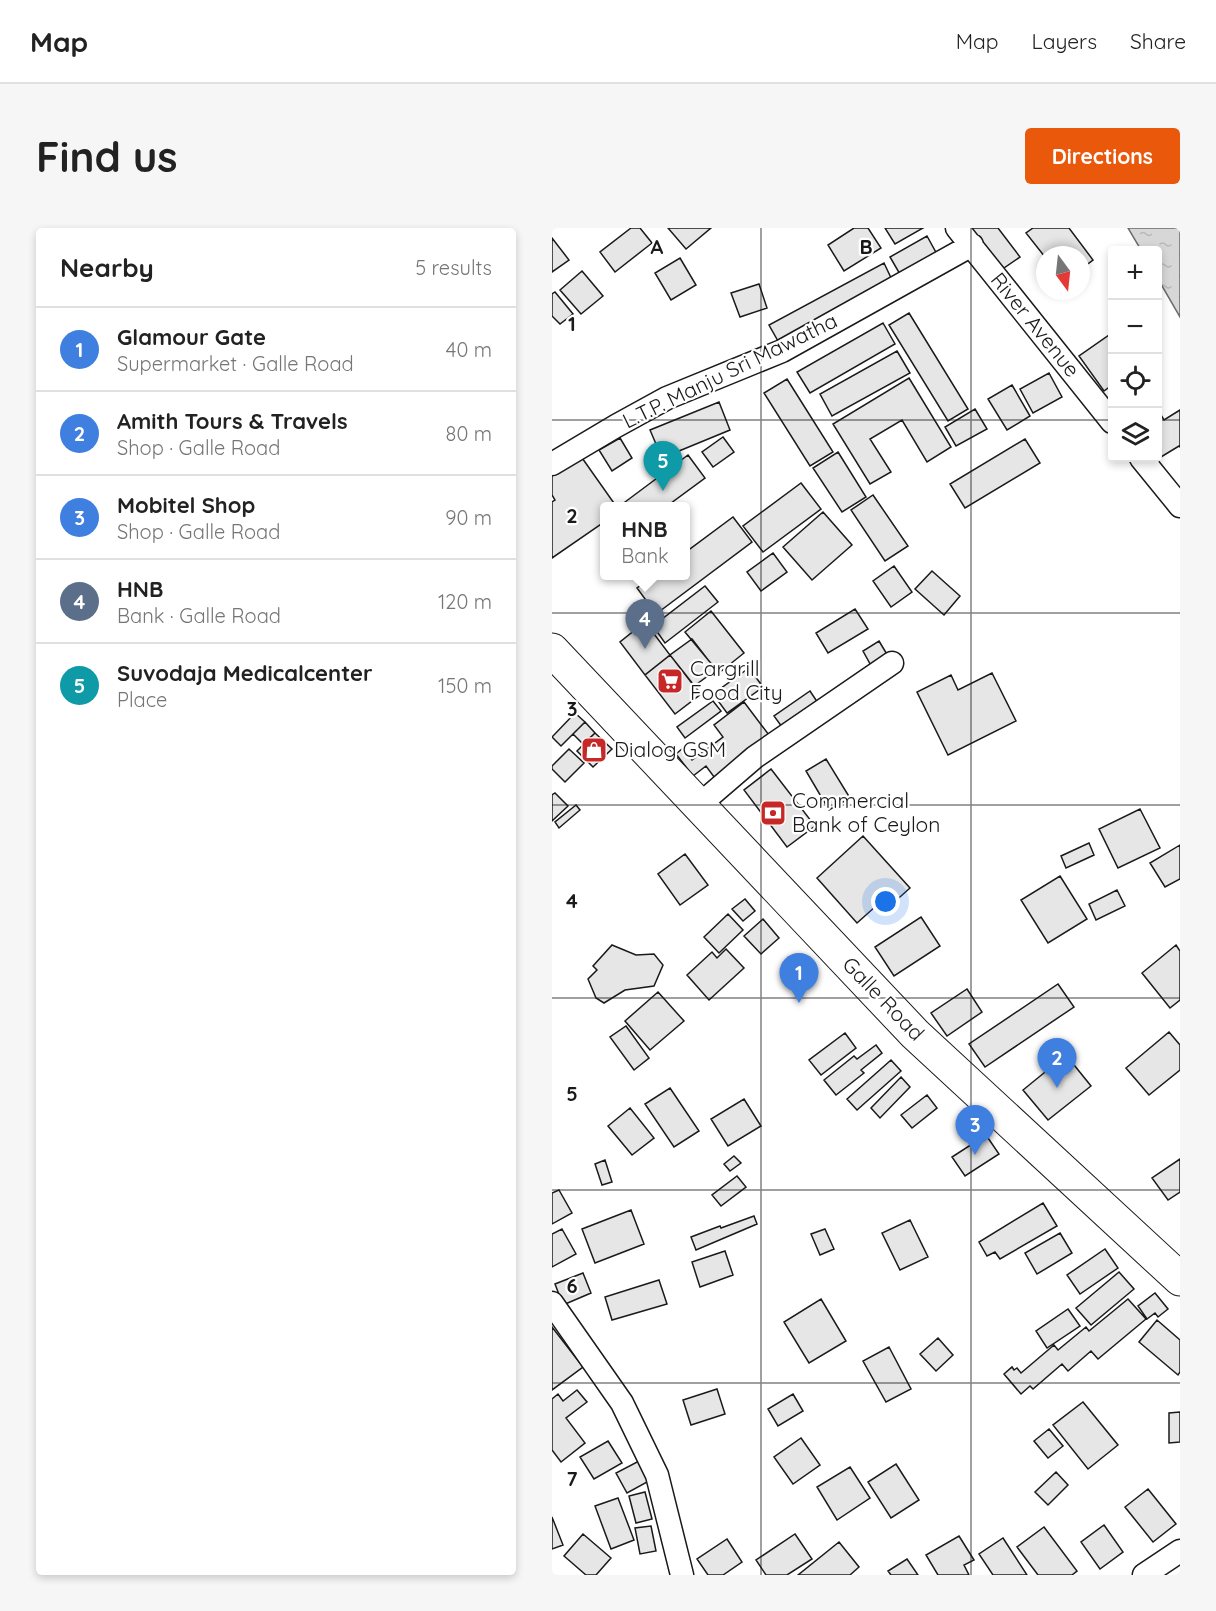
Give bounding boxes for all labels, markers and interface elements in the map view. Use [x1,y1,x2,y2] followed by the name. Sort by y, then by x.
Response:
[30,24,88,59] text: Map
[956,28,999,54] text: Map
[1032,28,1097,54] text: Layers
[1130,28,1186,54] text: Share
[1025,128,1180,184] button: Directions
[36,130,178,183] text: Find us
[651,234,664,259] text: A
[859,234,873,259] text: B
[1036,246,1090,300] north arrow
[1108,246,1162,462] map controls
[1108,246,1162,300] button: +
[60,251,154,284] text: Nearby
[415,255,492,280] text: 5 results
[986,267,1086,382] street label: River Avenue
[1108,300,1162,354] button: −
[618,307,841,433] street label: L.T.P. Manju Sri Mawatha
[568,311,576,336] text: 1
[117,323,266,351] text: Glamour Gate
[76,337,83,362] text: 1
[446,337,492,362] text: 40 m
[117,351,354,376] text: Supermarket · Galle Road
[1108,354,1162,408] button: locate
[117,407,348,435] text: Amith Tours & Travels
[1108,408,1162,462] button: layers
[74,421,85,446] text: 2
[446,421,492,446] text: 80 m
[117,435,280,460] text: Shop · Galle Road
[644,442,682,491] pin: 5
[117,491,255,519] text: Mobitel Shop
[600,502,690,580] popup
[566,503,578,528] text: 2
[74,505,85,530] text: 3
[445,505,492,530] text: 90 m
[621,515,668,543] text: HNB
[117,519,280,544] text: Shop · Galle Road
[621,543,669,568] text: Bank
[117,575,163,603] text: HNB
[74,589,85,614] text: 4
[438,589,492,614] text: 120 m
[626,600,664,649] pin: 4
[117,603,281,628] text: Bank · Galle Road
[690,655,783,705] place label: Cargrill Food City
[117,659,373,687] text: Suvodaja Medicalcenter
[655,666,685,696] supermarket icon: Cargrill Food City
[74,673,85,698] text: 5
[438,673,492,698] text: 150 m
[117,687,167,712] text: Place
[567,696,577,721] text: 3
[579,735,609,765] shop icon: Dialog GSM
[614,736,726,762] place label: Dialog GSM
[792,787,940,837] place label: Commercial Bank of Ceylon
[758,798,788,828] bank icon: Commercial Bank of Ceylon
[871,887,900,916] your location
[566,888,578,913] text: 4
[837,951,930,1046] street label: Galle Road
[780,954,818,1003] pin: 1
[1038,1038,1076,1088] pin: 2
[566,1081,578,1106] text: 5
[956,1106,994,1155] pin: 3
[566,1273,578,1298] text: 6
[567,1466,578,1491] text: 7

